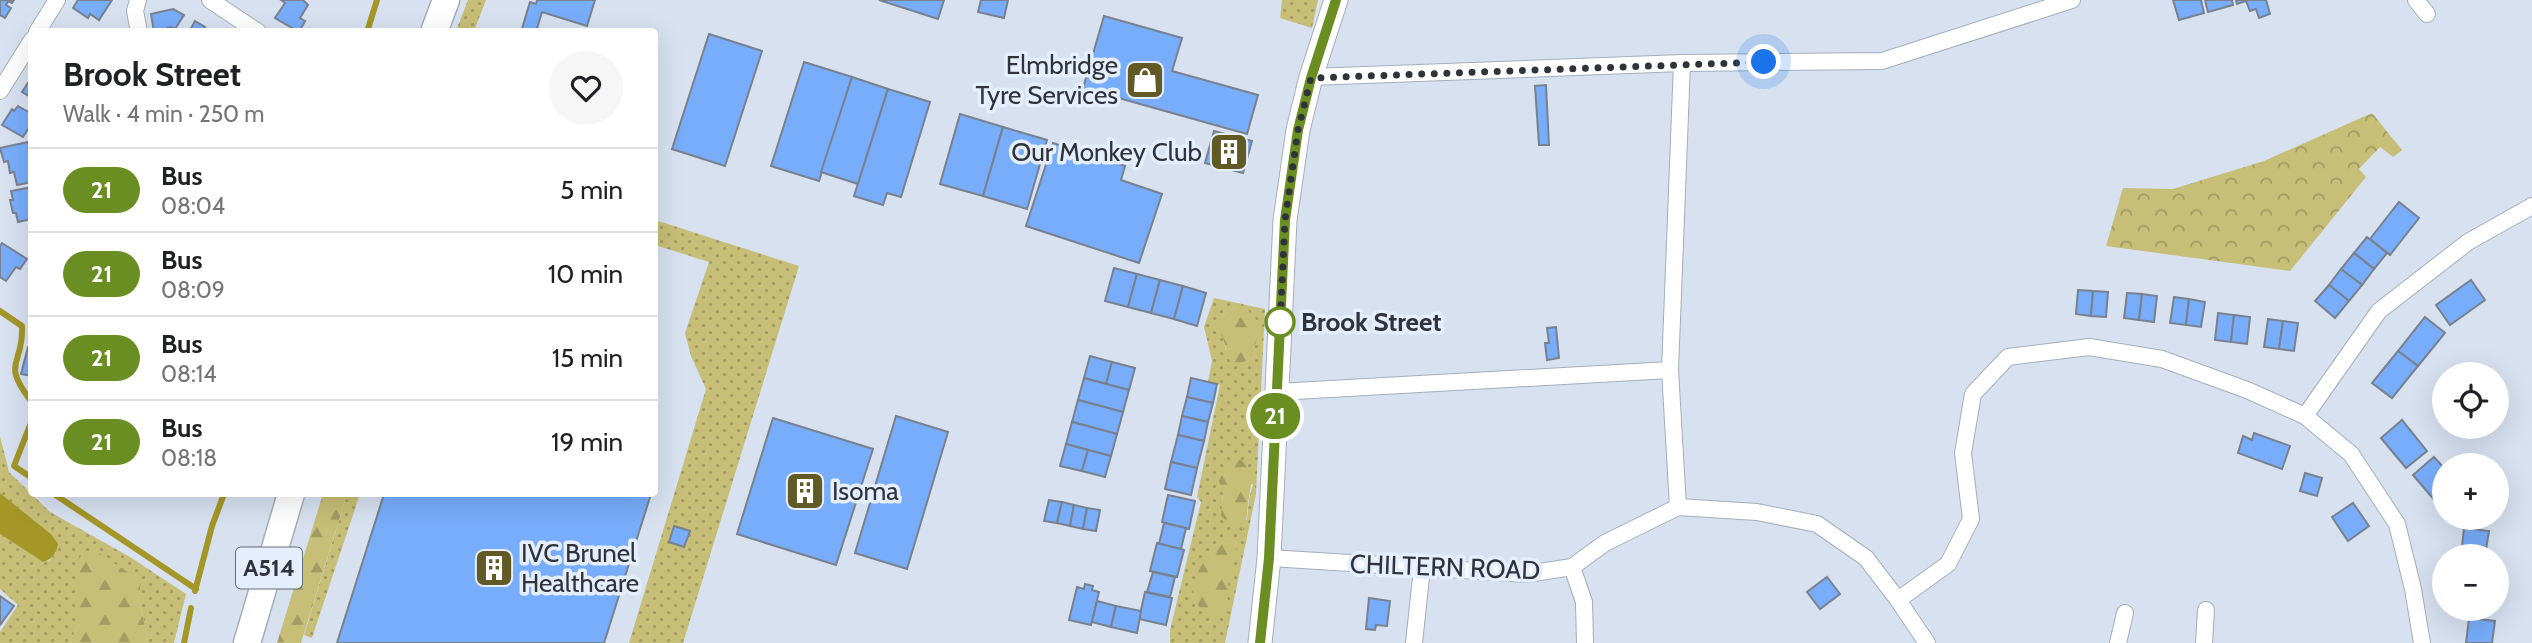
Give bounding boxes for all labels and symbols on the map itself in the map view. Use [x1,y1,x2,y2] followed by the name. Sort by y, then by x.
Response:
[1746,44,1781,79] your location
[975,49,1118,111] place label: Elmbridge Tyre Services
[1124,59,1166,101] shop icon: Elmbridge Tyre Services
[1208,131,1250,173] building icon: Our Monkey Club
[1011,136,1202,168] place label: Our Monkey Club
[1301,306,1441,338] place label: Brook Street
[1265,307,1295,337] marker: Brook Street
[1244,393,1306,439] line badge: 21
[784,470,826,512] building icon: Isoma
[832,475,899,507] place label: Isoma
[521,537,639,599] place label: IVC Brunel Healthcare
[473,547,515,589] building icon: IVC Brunel Healthcare
[236,548,302,588] road number: A514
[1349,548,1541,586] street label: CHILTERN ROAD

